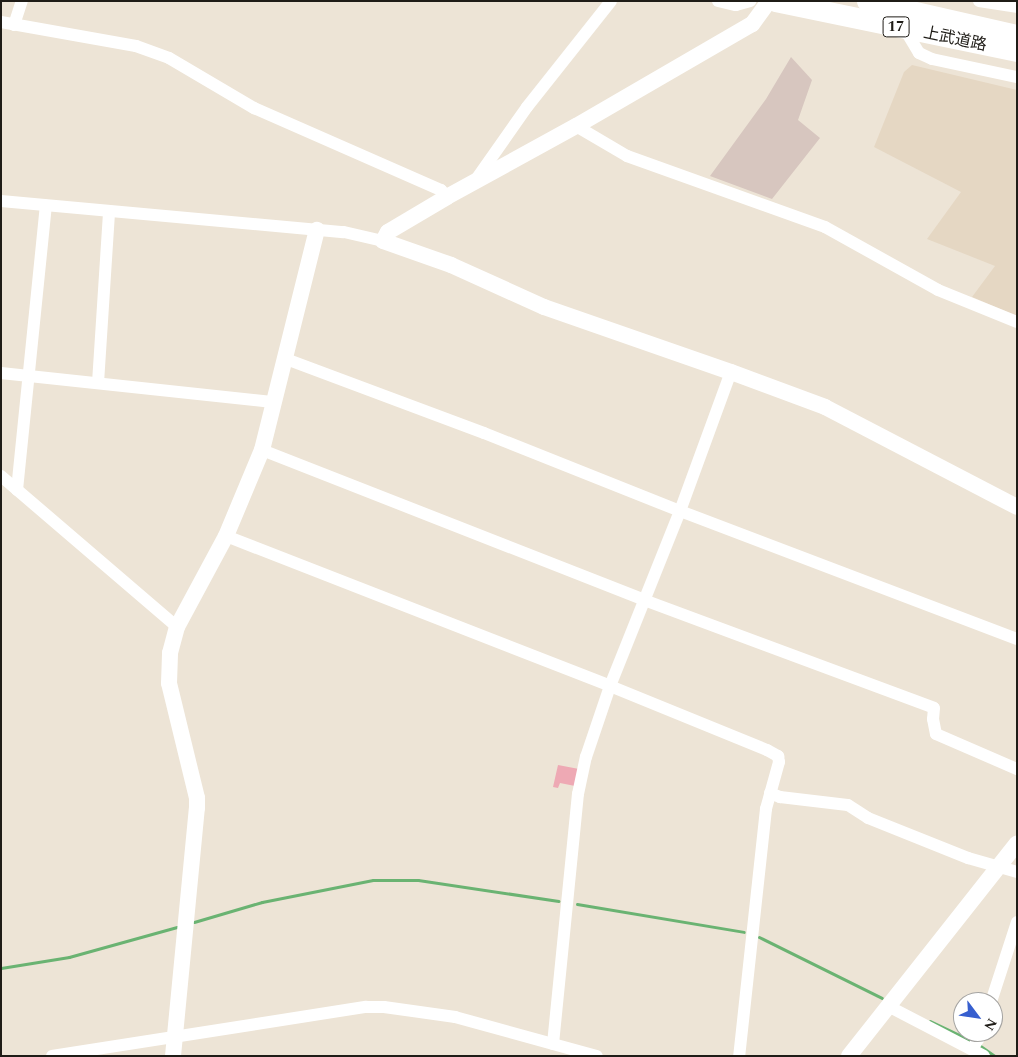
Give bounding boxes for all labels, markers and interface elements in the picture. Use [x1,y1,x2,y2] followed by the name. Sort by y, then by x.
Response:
[882,15,910,40] road number: 17
[922,23,988,55] street label: 上武道路
[953,992,1003,1042] north arrow
[978,1014,1002,1035] text: N

